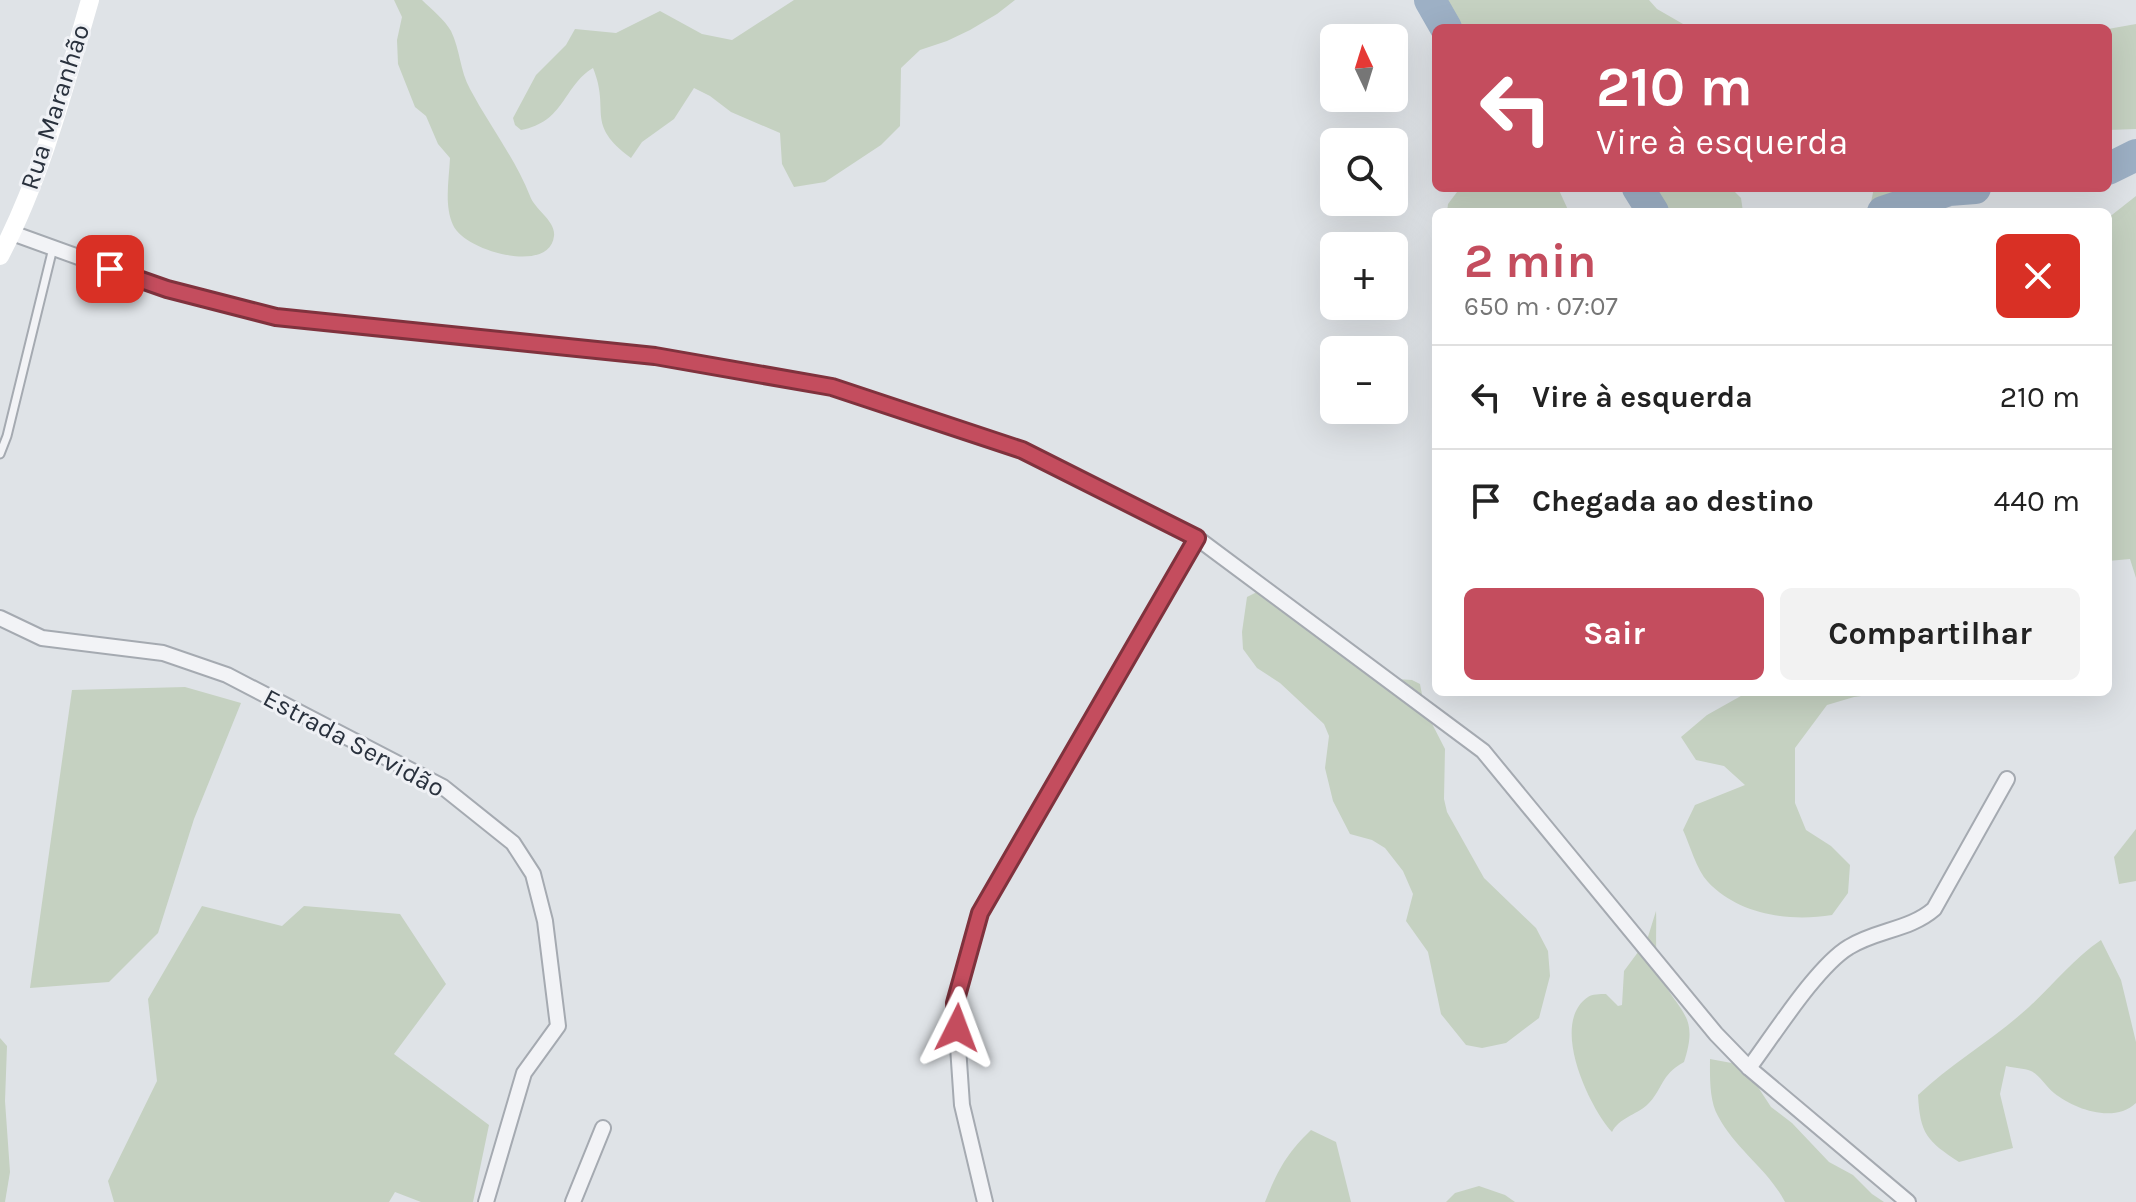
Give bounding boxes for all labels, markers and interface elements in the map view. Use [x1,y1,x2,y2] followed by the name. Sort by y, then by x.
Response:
[14,20,96,194] street label: Rua Maranhão
[1320,24,1408,112] north arrow
[1320,24,1408,424] map controls
[1596,54,1753,119] text: 210 m
[1464,56,1568,160] icon: left
[1596,121,1848,163] text: Vire à esquerda
[1320,128,1408,216] button: search
[1320,232,1408,320] button: +
[1464,233,1596,289] text: 2 min
[1996,234,2080,318] button: close
[76,235,144,303] pin
[88,247,132,291] icon: arrive
[1464,291,1618,322] text: 650 m · 07:07
[1320,336,1408,424] button: −
[1464,375,1508,419] icon: left
[1532,379,1753,415] text: Vire à esquerda
[2000,379,2080,415] text: 210 m
[1464,479,1508,523] icon: arrive
[1532,483,1814,519] text: Chegada ao destino
[1993,483,2080,519] text: 440 m
[1464,588,1764,680] button: Sair
[1780,588,2080,680] button: Compartilhar
[258,682,450,804] street label: Estrada Servidão
[915,986,999,1070] position arrow

